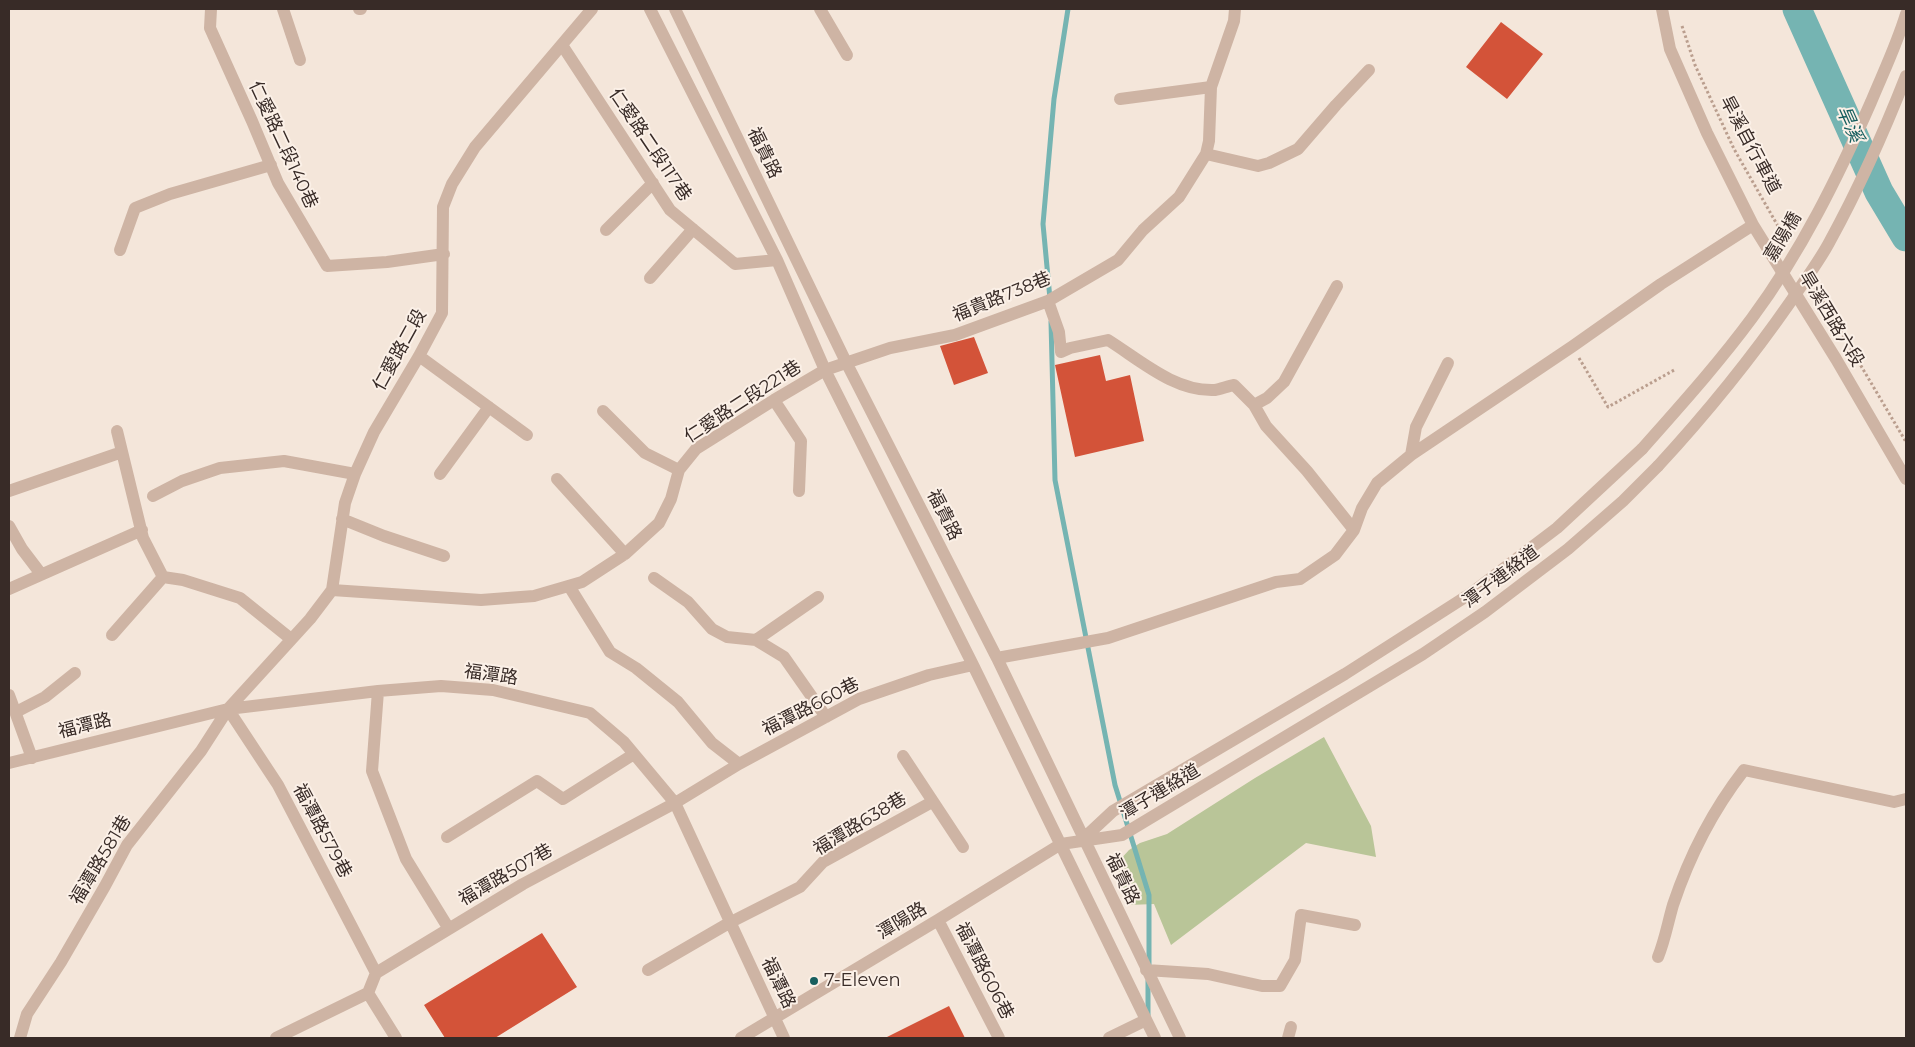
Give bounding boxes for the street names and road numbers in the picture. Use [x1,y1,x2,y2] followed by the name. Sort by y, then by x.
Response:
[244,78,322,212] street label: 仁愛路二段140巷
[604,84,696,206] street label: 仁愛路二段117巷
[1715,92,1785,198] street label: 旱溪自行車道
[742,124,786,182] street label: 福貴路
[1760,208,1806,266] street label: 嘉陽橋
[950,267,1054,327] street label: 福貴路738巷
[1794,267,1868,371] street label: 旱溪西路六段
[369,305,431,395] street label: 仁愛路二段
[681,356,805,448] street label: 仁愛路二段221巷
[922,486,966,544] street label: 福貴路
[1459,541,1543,613] street label: 潭子連絡道
[463,661,519,689] street label: 福潭路
[759,673,863,741] street label: 福潭路660巷
[56,709,114,743] street label: 福潭路
[1116,760,1204,824] street label: 潭子連絡道
[288,780,356,882] street label: 福潭路579巷
[810,788,910,860] street label: 福潭路638巷
[66,812,136,908] street label: 福潭路581巷
[455,840,557,910] street label: 福潭路507巷
[1100,850,1144,908] street label: 福貴路
[873,898,931,944] street label: 潭陽路
[950,919,1018,1023] street label: 福潭路606巷
[756,954,800,1012] street label: 福潭路

